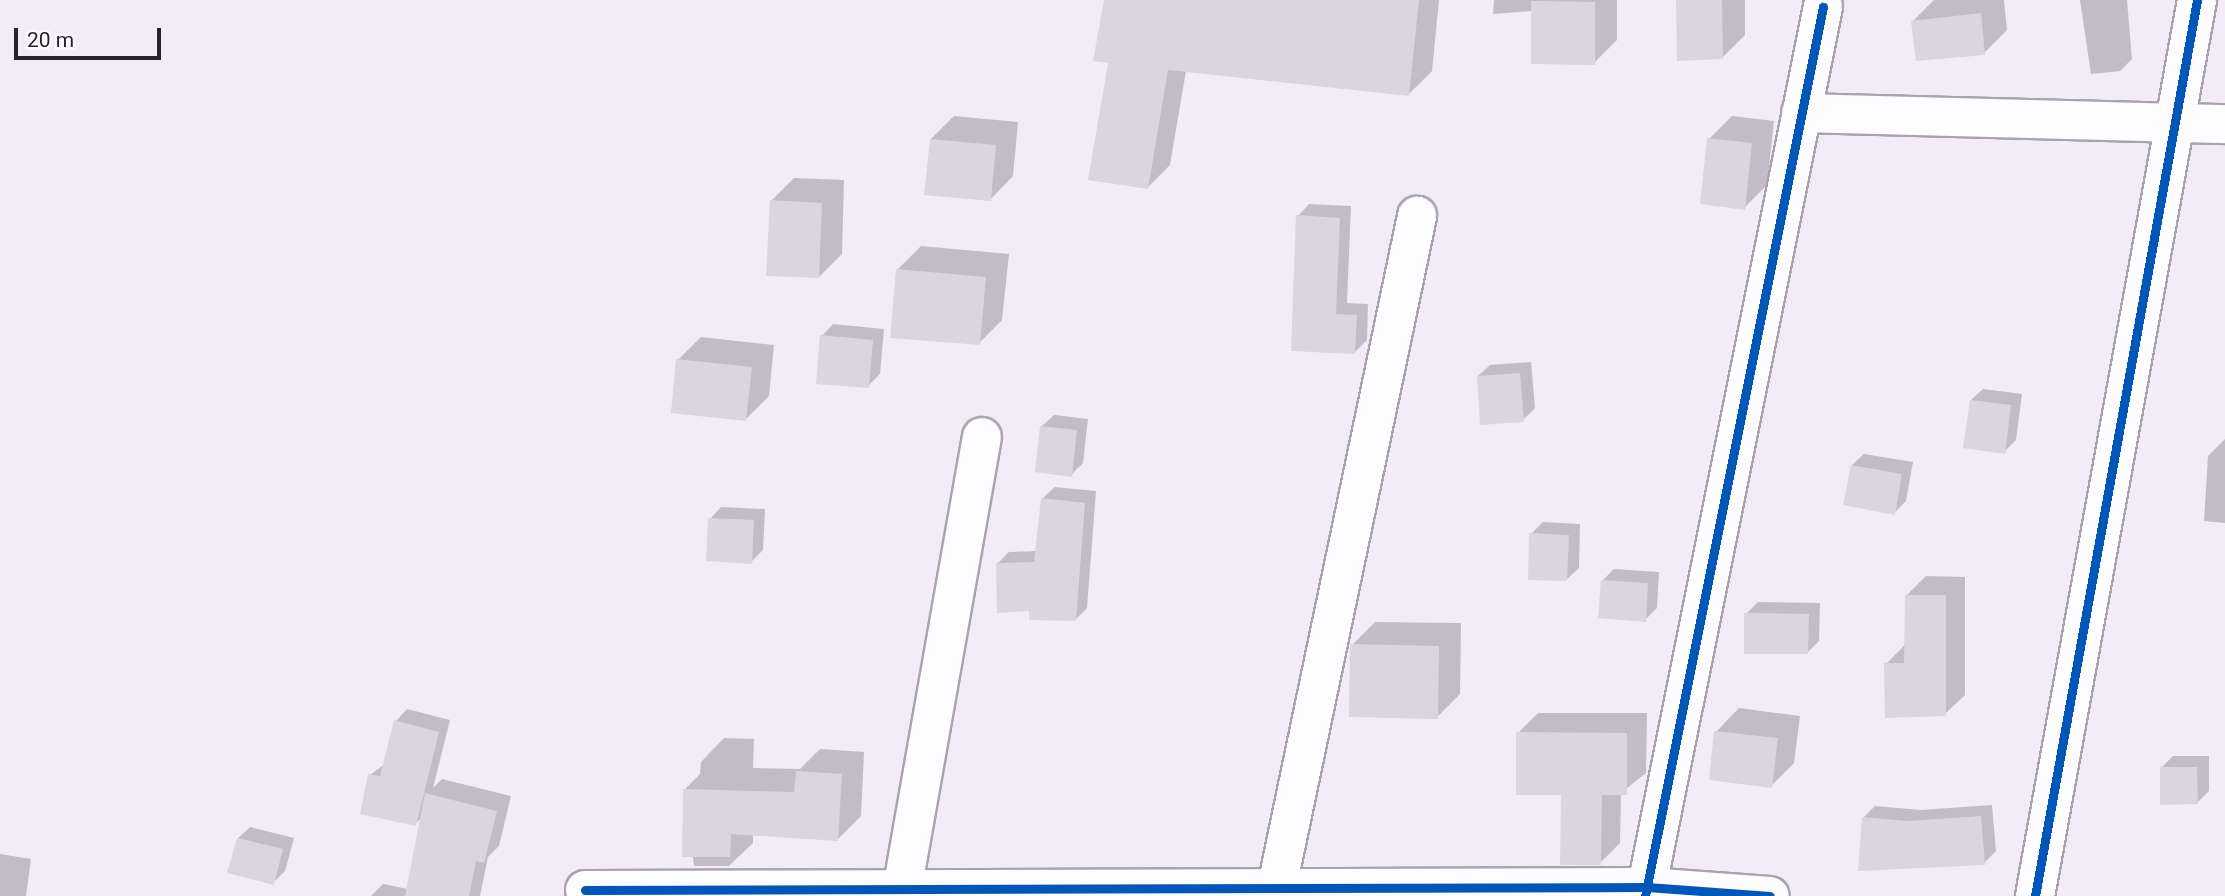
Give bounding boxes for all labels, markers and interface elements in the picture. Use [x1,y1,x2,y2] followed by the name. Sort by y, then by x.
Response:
[18,14,164,58] scale bar
[27,28,74,52] text: 20 m

